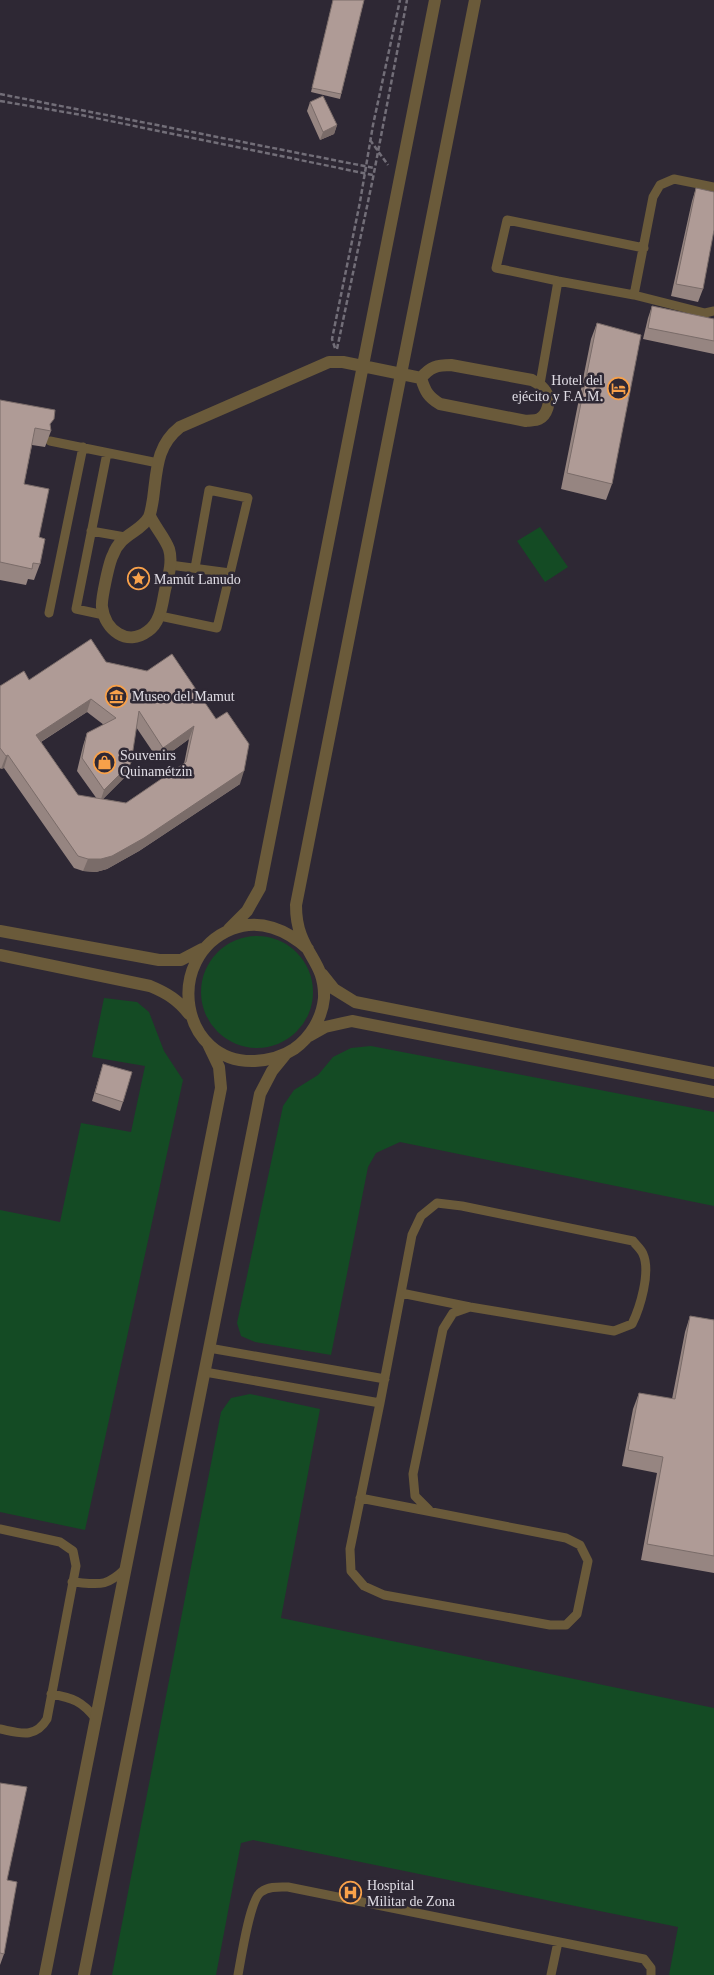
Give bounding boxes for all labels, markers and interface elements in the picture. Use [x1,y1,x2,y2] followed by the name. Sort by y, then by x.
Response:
[512,373,603,404] place label: Hotel del ejécito y F.A.M.
[607,376,631,400] hotel icon: Hotel del ejécito y F.A.M.
[126,567,150,591] place icon: Mamút Lanudo
[154,572,241,587] place label: Mamút Lanudo
[104,684,128,708] museum icon: Museo del Mamut
[132,689,235,704] place label: Museo del Mamut
[120,748,192,779] place label: Souvenirs Quinamétzin
[92,751,116,775] shop icon: Souvenirs Quinamétzin
[367,1878,456,1909] place label: Hospital Militar de Zona
[339,1881,363,1905] hospital icon: Hospital Militar de Zona

